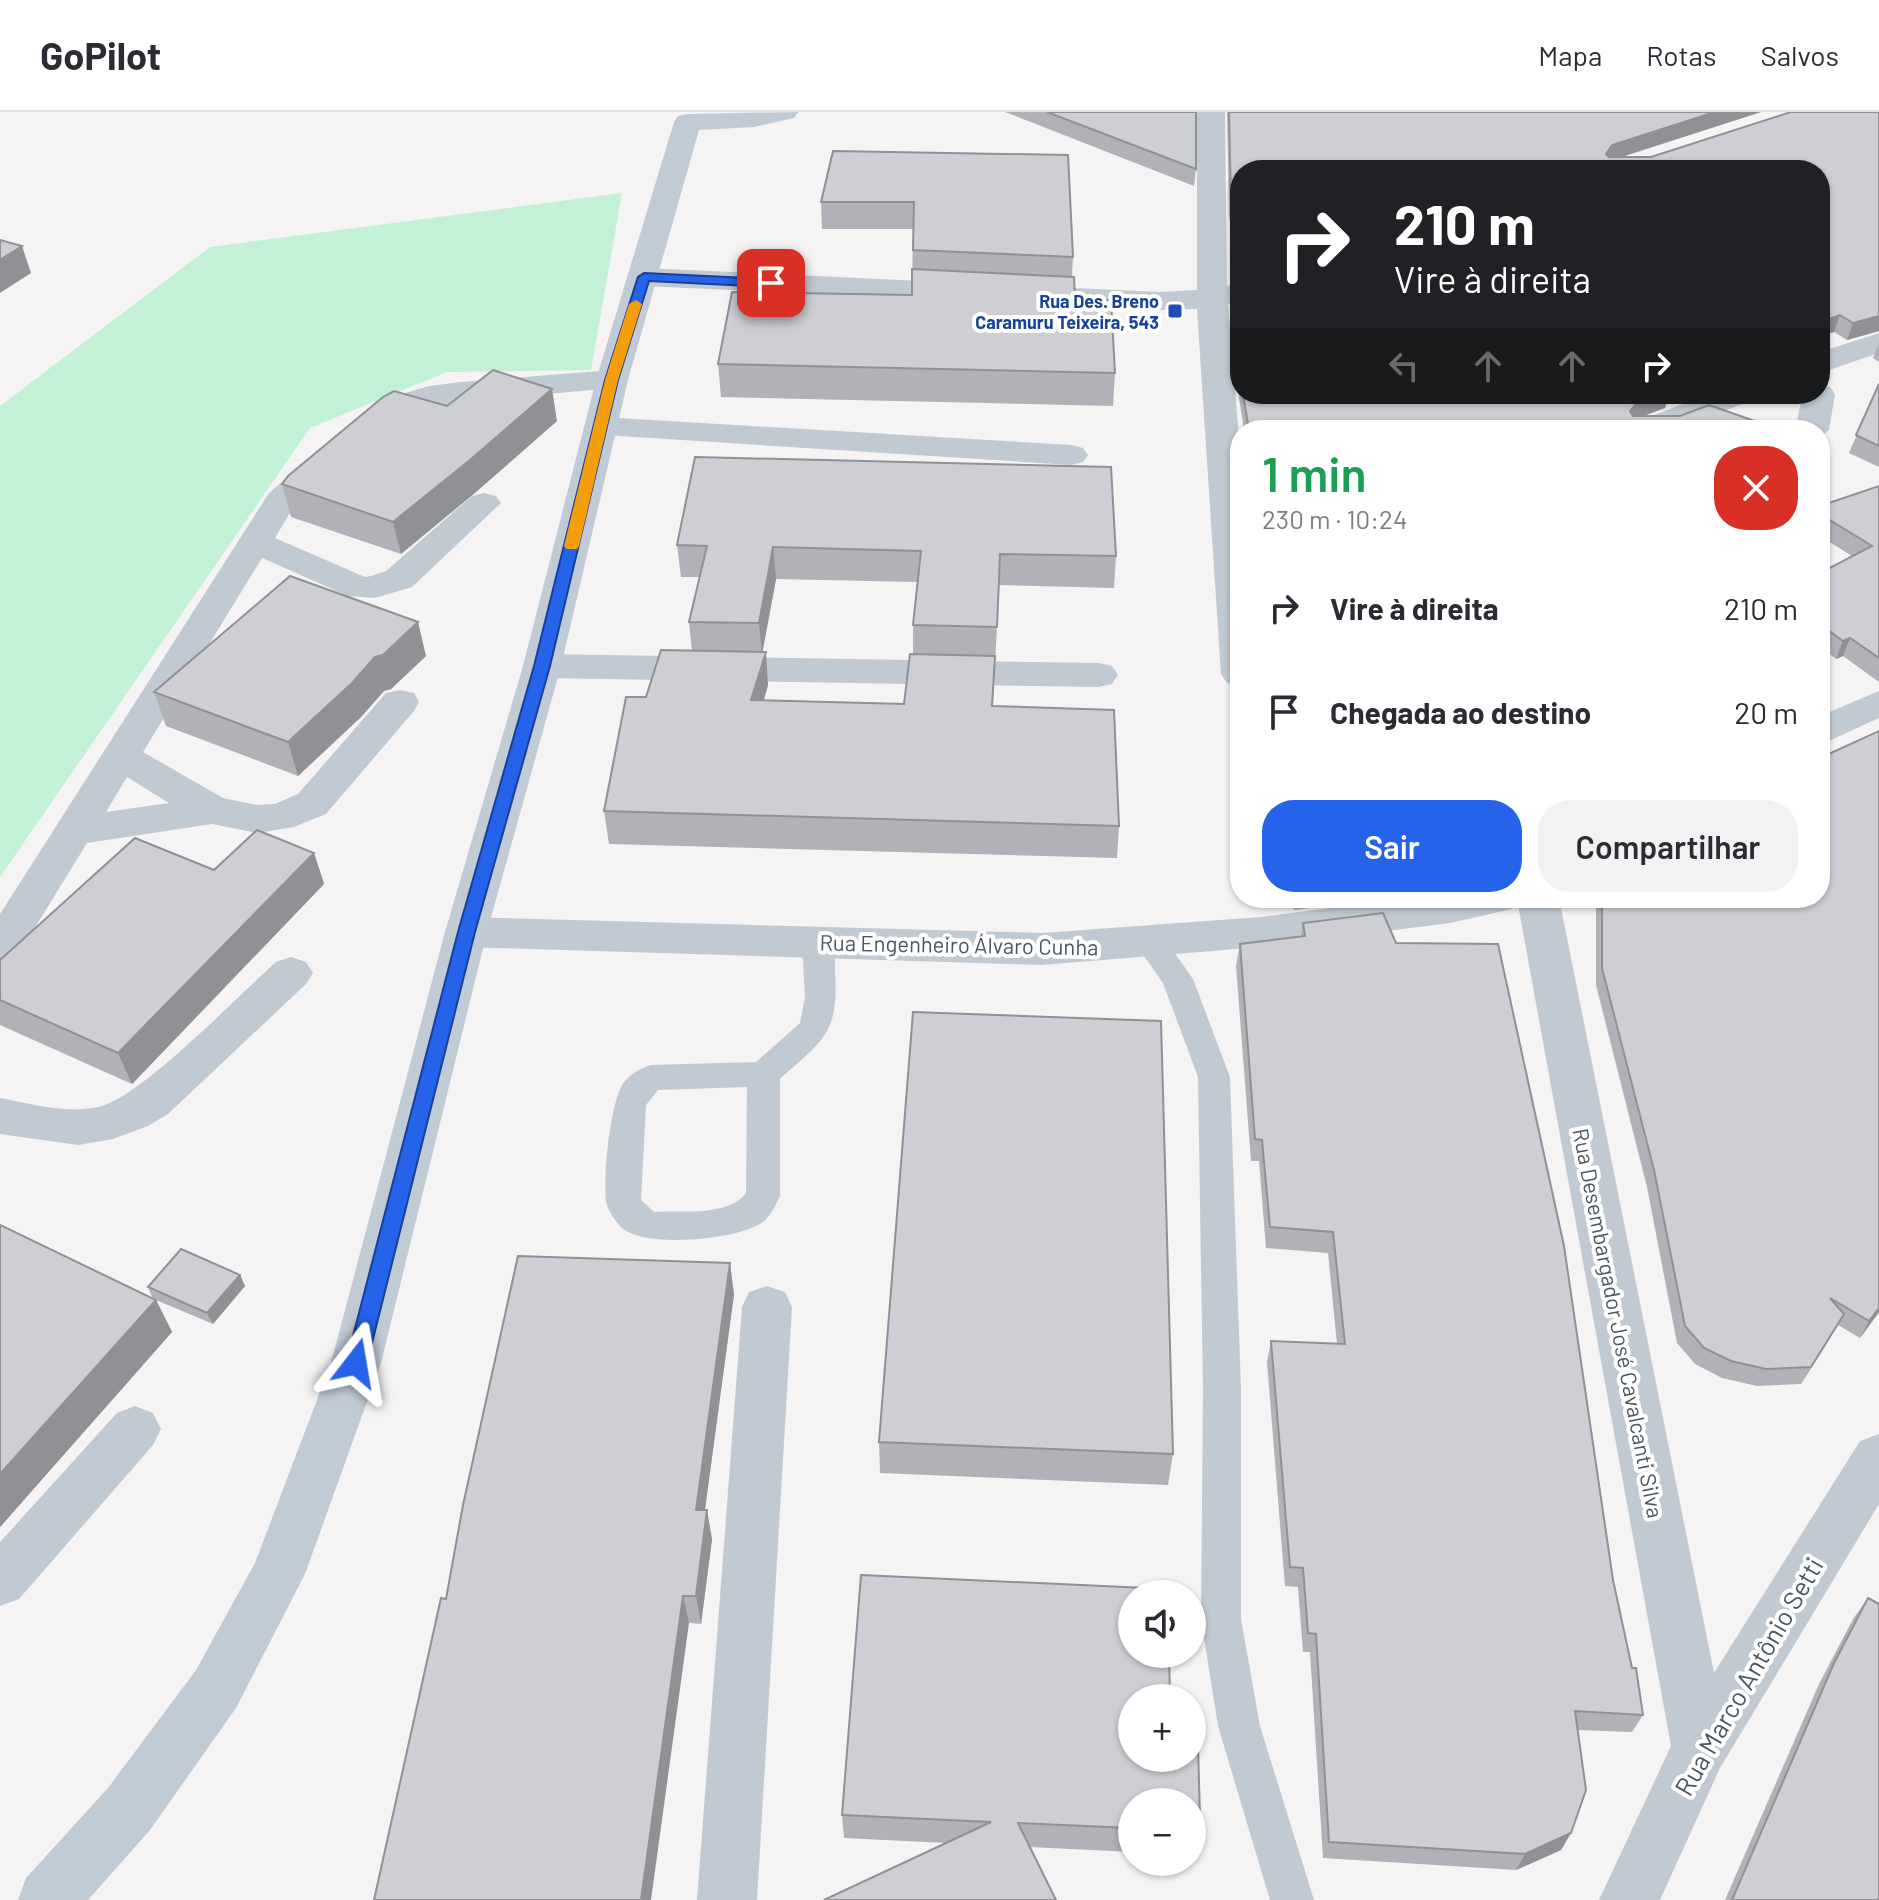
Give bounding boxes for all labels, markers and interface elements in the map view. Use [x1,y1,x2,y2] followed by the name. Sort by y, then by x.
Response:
[40,32,161,78] text: GoPilot
[1538,38,1602,72] text: Mapa
[1646,38,1716,72] text: Rotas
[1760,38,1839,72] text: Salvos
[1394,189,1535,256] text: 210 m
[1262,192,1366,296] icon: right
[737,249,805,317] pin
[1394,257,1591,300] text: Vire à direita
[749,261,793,305] icon: arrive
[975,290,1159,333] place label: Rua Des. Breno Caramuru Teixeira, 543
[1166,302,1184,320] marker: Rua Des. Breno Caramuru Teixeira, 543
[1382,344,1426,388] icon: left
[1466,344,1510,388] icon: ahead
[1550,344,1594,388] icon: ahead
[1634,344,1678,388] icon: right
[1262,444,1367,502] text: 1 min
[1714,446,1798,530] button: close
[1262,503,1407,534] text: 230 m · 10:24
[1262,586,1306,630] icon: right
[1330,590,1499,626] text: Vire à direita
[1724,590,1798,626] text: 210 m
[1262,690,1306,734] icon: arrive
[1330,694,1591,730] text: Chegada ao destino
[1734,694,1798,730] text: 20 m
[1262,800,1522,892] button: Sair
[1538,800,1798,892] button: Compartilhar
[819,929,1099,959] street label: Rua Engenheiro Álvaro Cunha
[1568,1126,1670,1520] street label: Rua Desembargador José Cavalcanti Silva
[314,1321,398,1405] position arrow
[1667,1552,1829,1800] street label: Rua Marco Antônio Setti
[1118,1580,1206,1876] map controls
[1118,1580,1206,1668] button: sound
[1118,1684,1206,1772] button: +
[1118,1788,1206,1876] button: −

